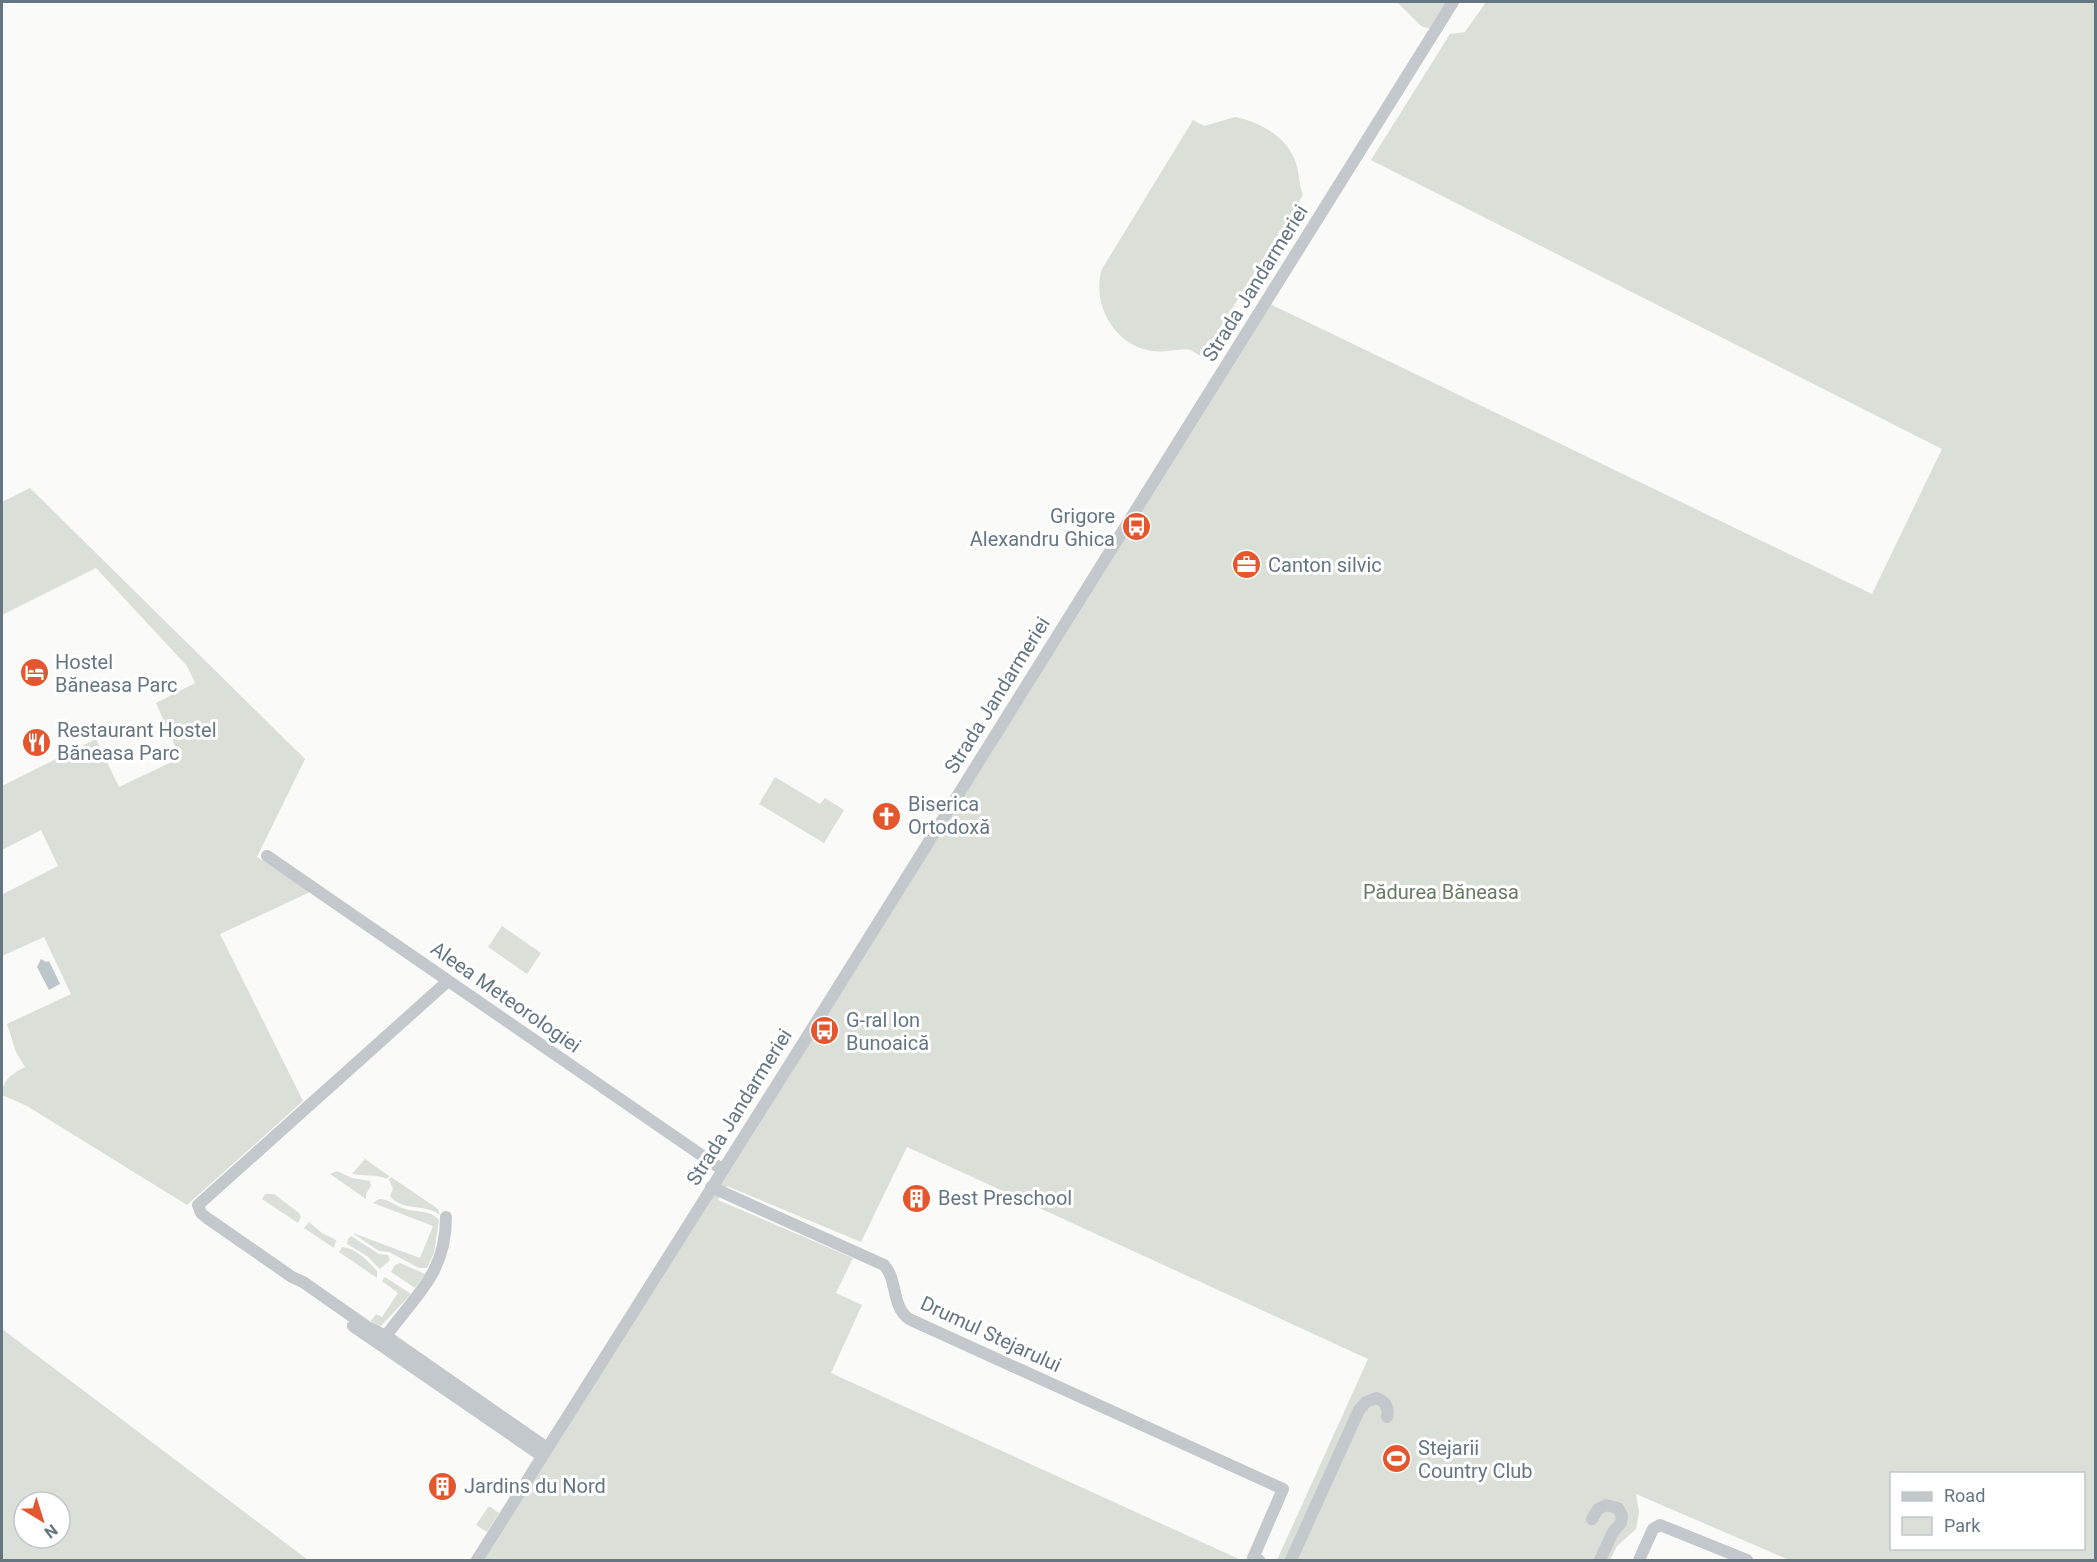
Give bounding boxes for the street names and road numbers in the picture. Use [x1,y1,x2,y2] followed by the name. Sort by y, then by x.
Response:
[1197,200,1313,366] street label: Strada Jandarmeriei
[939,612,1055,778] street label: Strada Jandarmeriei
[426,936,586,1058] street label: Aleea Meteorologiei
[681,1024,797,1190] street label: Strada Jandarmeriei
[917,1291,1065,1377] street label: Drumul Stejarului

